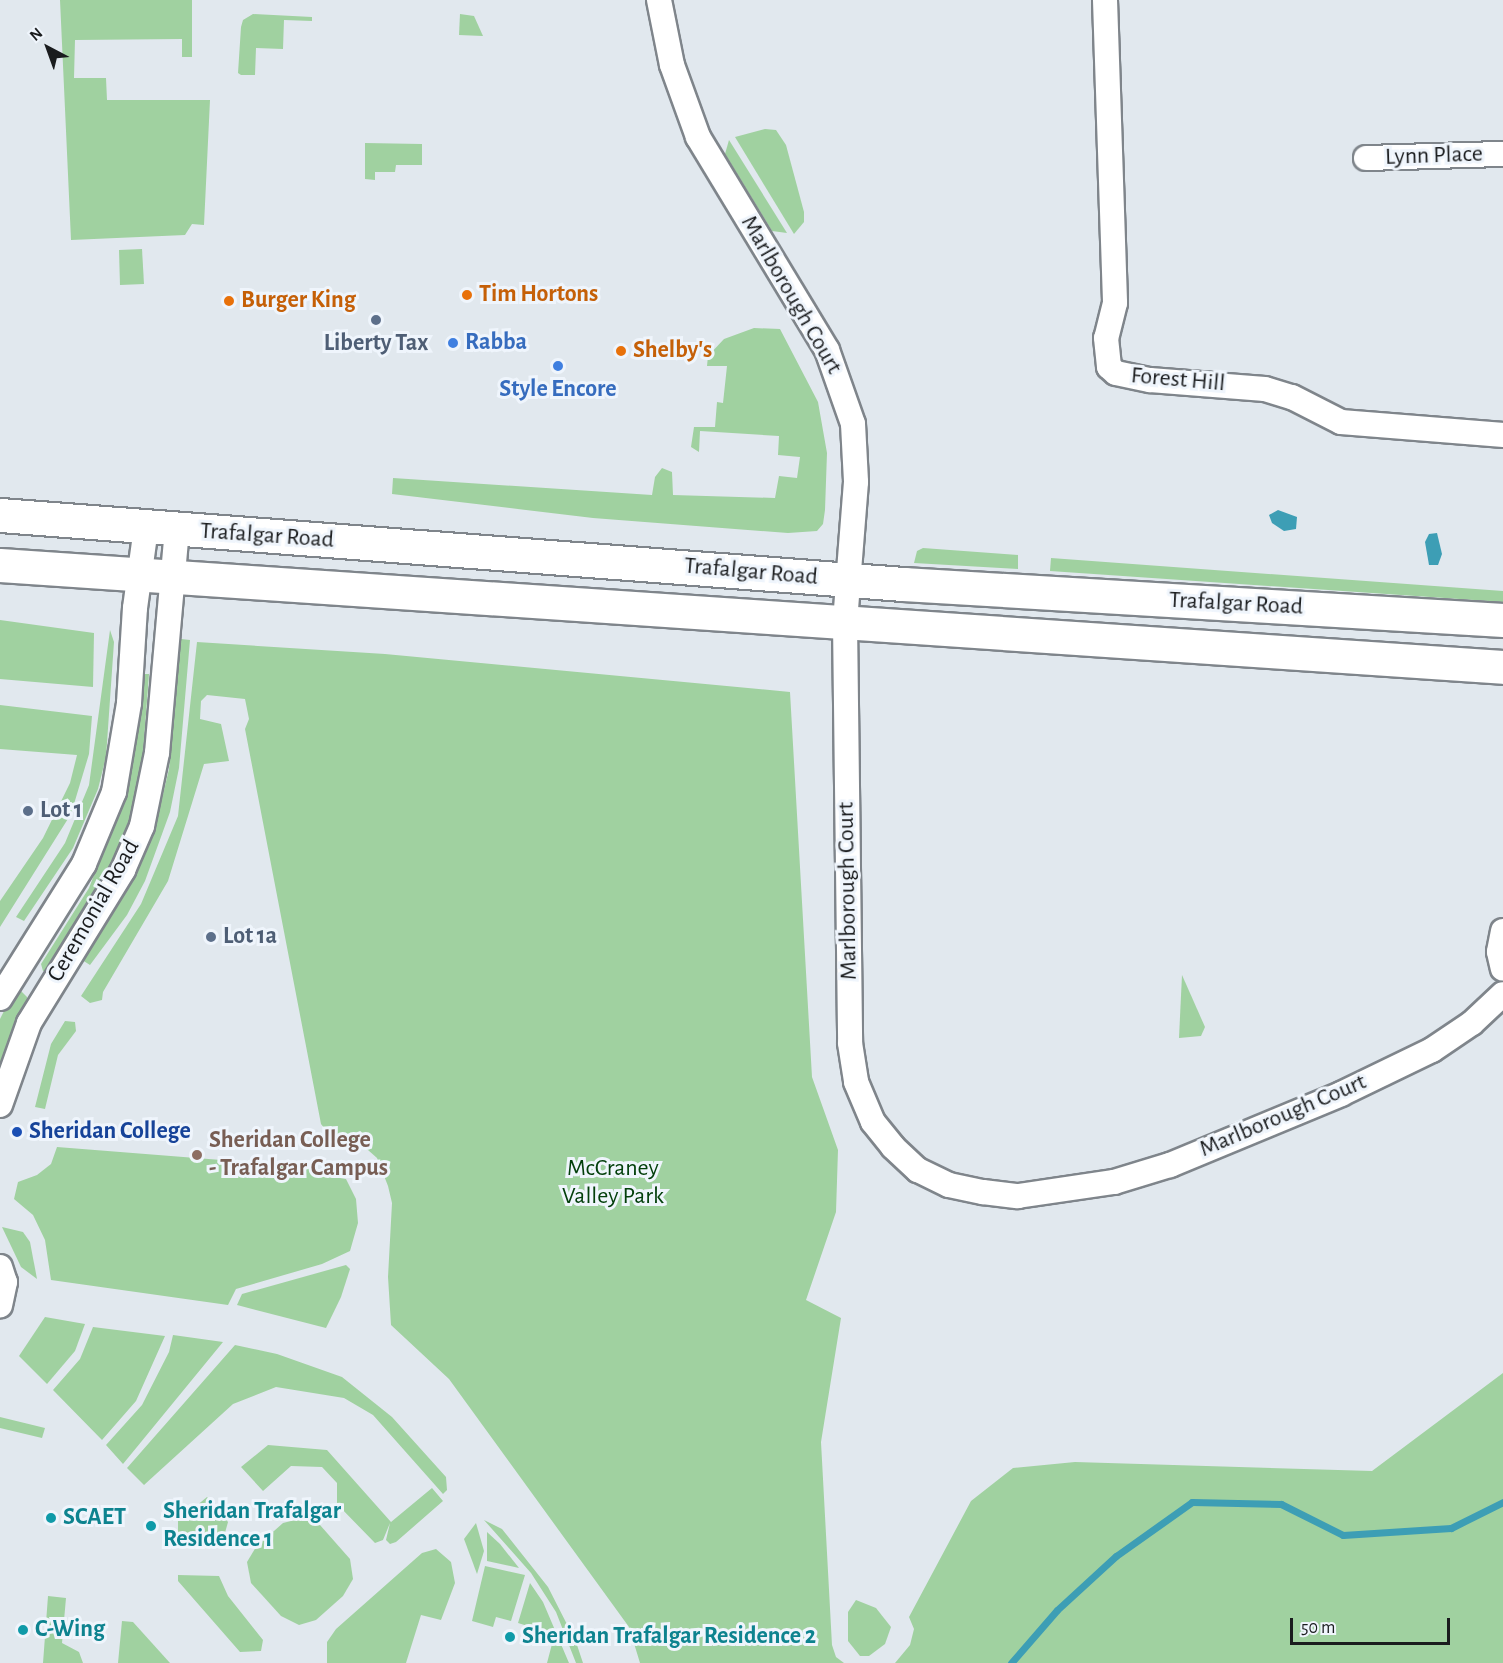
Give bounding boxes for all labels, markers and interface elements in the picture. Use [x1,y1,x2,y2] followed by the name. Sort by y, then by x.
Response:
[18,18,78,78] north arrow
[27,25,46,44] text: N
[1385,140,1483,172] street label: Lynn Place
[734,211,848,379] street label: Marlborough Court
[479,281,598,309] place label: Tim Hortons
[241,287,356,315] place label: Burger King
[460,288,474,302] marker: Tim Hortons
[222,294,236,308] marker: Burger King
[369,313,383,327] marker: Liberty Tax
[465,329,527,357] place label: Rabba
[324,330,428,358] place label: Liberty Tax
[446,336,460,350] marker: Rabba
[633,337,712,365] place label: Shelby's
[614,344,628,358] marker: Shelby's
[551,359,565,373] marker: Style Encore
[1130,362,1226,398] street label: Forest Hill
[499,376,617,404] place label: Style Encore
[199,517,335,555] street label: Trafalgar Road
[683,552,819,592] street label: Trafalgar Road
[1168,586,1304,622] street label: Trafalgar Road
[40,797,82,825] place label: Lot 1
[832,802,864,980] street label: Marlborough Court
[21,804,35,818] marker: Lot 1
[42,835,146,987] street label: Ceremonial Road
[223,923,277,951] place label: Lot 1a
[204,930,218,944] marker: Lot 1a
[1195,1068,1371,1164] street label: Marlborough Court
[29,1118,191,1146] place label: Sheridan College
[10,1125,24,1139] marker: Sheridan College
[209,1127,388,1183] place label: Sheridan College - Trafalgar Campus
[190,1148,204,1162] marker: Sheridan College - Trafalgar Campus
[562,1155,664,1211] park label: McCraney Valley Park
[163,1498,341,1554] place label: Sheridan Trafalgar Residence 1
[63,1504,126,1532] place label: SCAET
[44,1511,58,1525] marker: SCAET
[144,1519,158,1533] marker: Sheridan Trafalgar Residence 1
[1293,1606,1454,1644] scale bar
[35,1616,105,1644] place label: C-Wing
[1301,1619,1335,1637] text: 50 m
[16,1623,30,1637] marker: C-Wing
[522,1623,816,1651] place label: Sheridan Trafalgar Residence 2
[503,1630,517,1644] marker: Sheridan Trafalgar Residence 2

